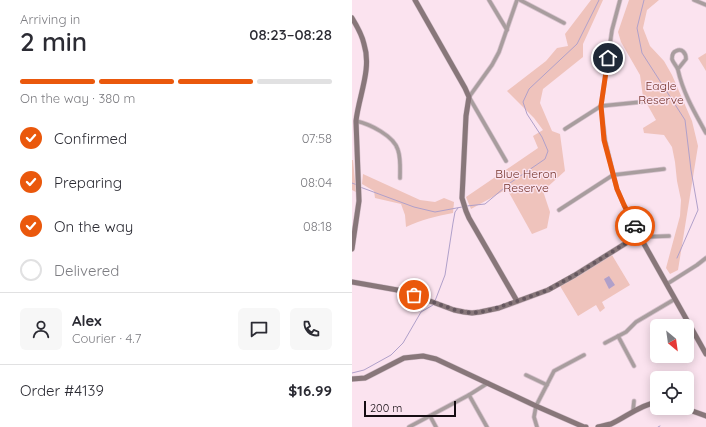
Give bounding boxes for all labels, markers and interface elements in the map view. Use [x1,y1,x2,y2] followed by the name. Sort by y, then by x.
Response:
[20,11,80,27] text: Arriving in
[20,25,87,58] text: 2 min
[249,25,332,44] text: 08:23–08:28
[591,41,625,75] pin
[597,47,619,69] icon: home
[638,78,684,107] park label: Eagle Reserve
[20,90,135,106] text: On the way · 380 m
[20,127,42,149] icon: check
[54,129,127,148] text: Confirmed
[302,130,332,146] text: 07:58
[495,166,557,195] park label: Blue Heron Reserve
[20,171,42,193] icon: check
[54,173,122,192] text: Preparing
[300,174,332,190] text: 08:04
[615,206,655,246] courier
[20,215,42,237] icon: check
[624,215,646,237] icon: car
[54,217,133,236] text: On the way
[303,218,332,234] text: 08:18
[54,261,119,280] text: Delivered
[397,278,431,312] pin
[403,284,425,306] icon: bag
[20,308,62,350] button: person
[238,308,280,350] button: chat
[290,308,332,350] button: phone
[72,311,102,330] text: Alex
[650,319,694,363] north arrow
[650,319,694,415] map controls
[72,330,141,346] text: Courier · 4.7
[650,371,694,415] button: locate
[20,381,104,400] text: Order #4139
[288,381,332,400] text: $16.99
[364,399,456,418] scale bar
[370,401,402,415] text: 200 m

